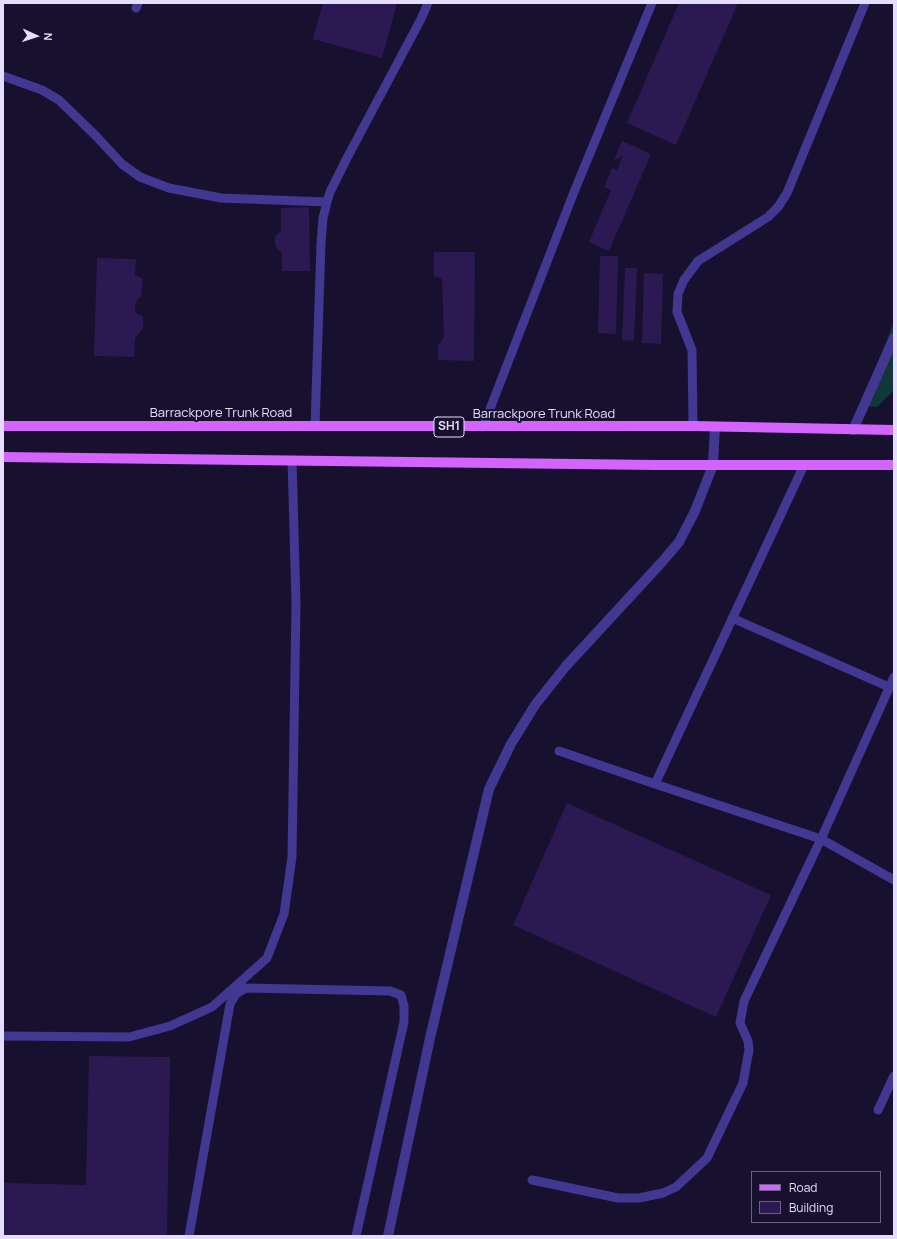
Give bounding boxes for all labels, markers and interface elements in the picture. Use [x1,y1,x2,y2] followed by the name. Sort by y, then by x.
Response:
[16,16,56,56] north arrow
[41,32,56,41] text: N
[150,405,292,421] street label: Barrackpore Trunk Road
[473,406,615,422] street label: Barrackpore Trunk Road
[434,417,464,437] road number: SH1
[751,1171,881,1223] legend
[789,1179,817,1196] text: Road
[789,1199,833,1216] text: Building

